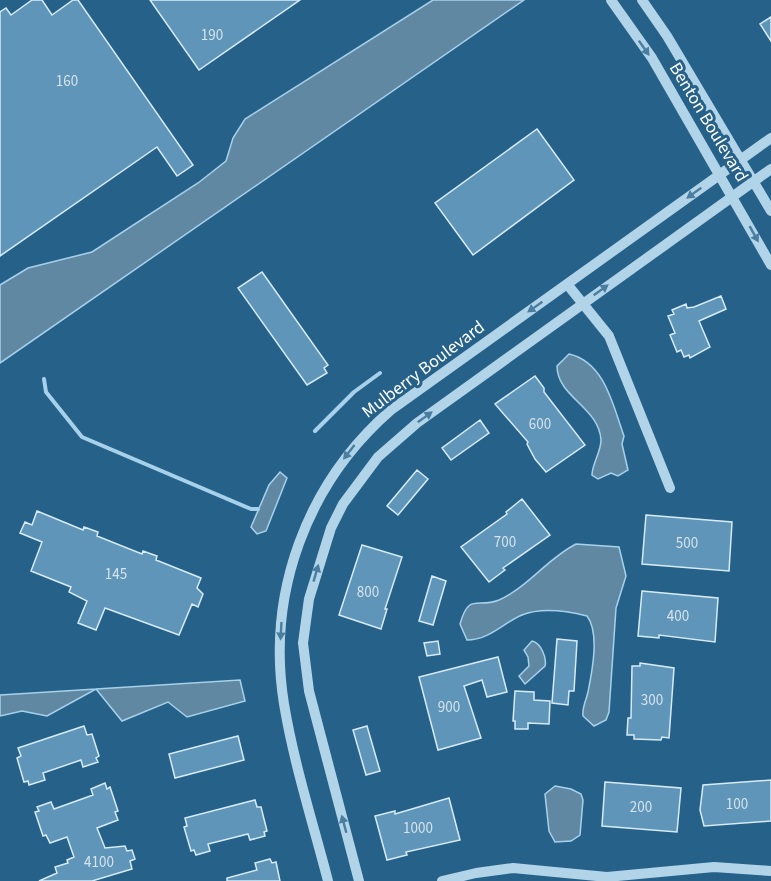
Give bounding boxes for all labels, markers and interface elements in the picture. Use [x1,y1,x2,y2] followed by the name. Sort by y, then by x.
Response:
[201,25,223,46] house number: 190
[638,40,650,55] one-way arrow
[663,58,754,187] street label: Benton Boulevard
[56,71,78,92] house number: 160
[686,187,702,199] one-way arrow
[749,226,759,243] one-way arrow
[593,285,608,297] one-way arrow
[528,301,544,313] one-way arrow
[357,315,490,424] street label: Mulberry Boulevard
[417,411,433,423] one-way arrow
[529,414,551,435] house number: 600
[343,444,356,460] one-way arrow
[494,532,516,553] house number: 700
[676,533,698,554] house number: 500
[105,564,127,585] house number: 145
[312,564,321,582] one-way arrow
[357,582,379,603] house number: 800
[667,606,689,627] house number: 400
[276,622,285,641] one-way arrow
[641,690,663,711] house number: 300
[438,697,460,718] house number: 900
[726,794,748,815] house number: 100
[630,797,652,818] house number: 200
[339,815,348,833] one-way arrow
[403,818,433,839] house number: 1000
[84,852,114,873] house number: 4100

